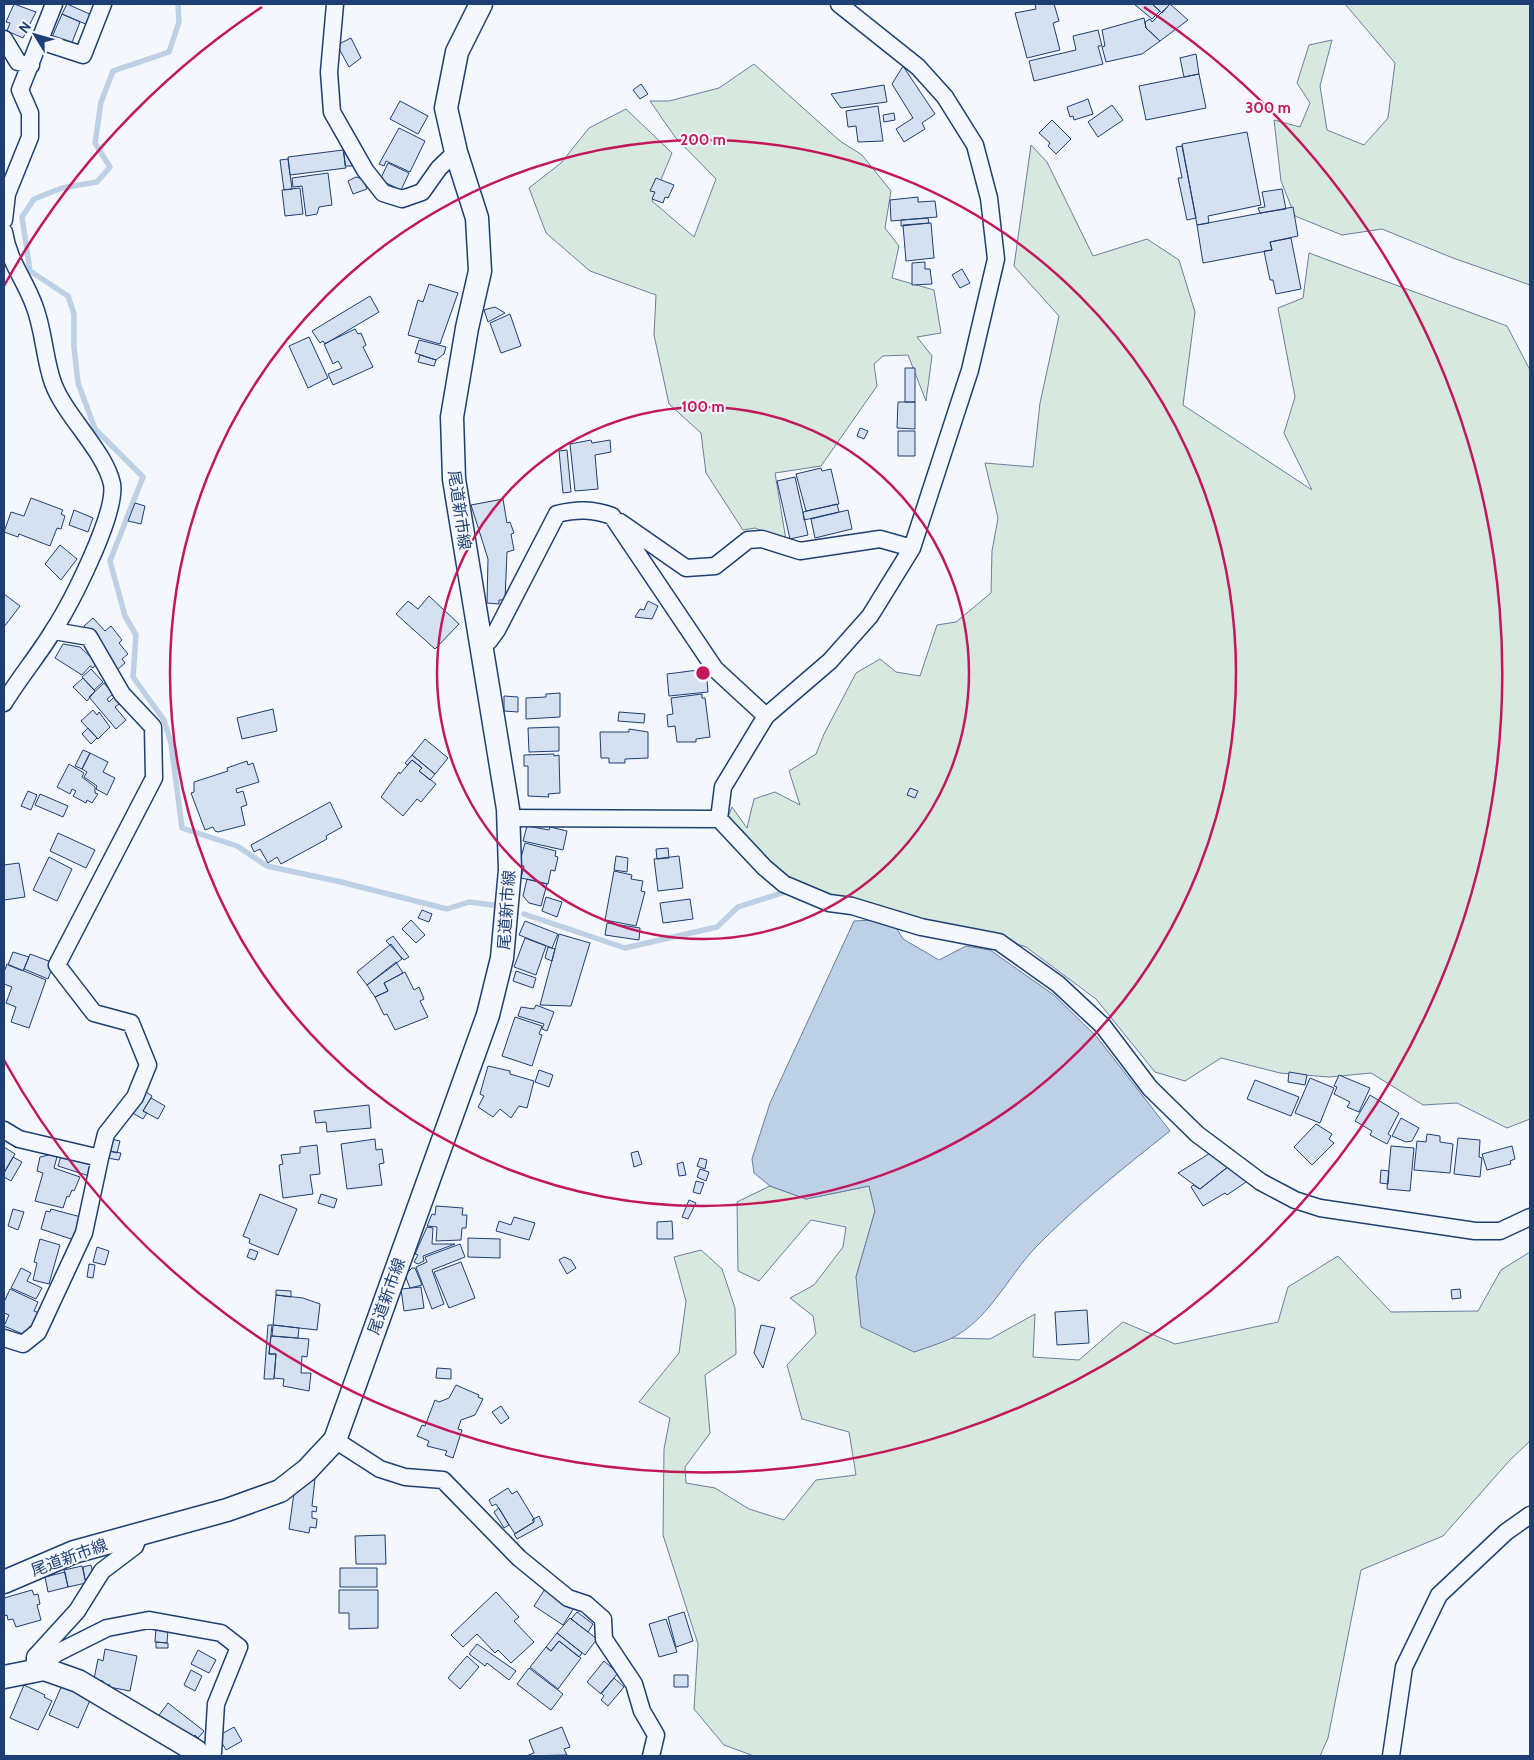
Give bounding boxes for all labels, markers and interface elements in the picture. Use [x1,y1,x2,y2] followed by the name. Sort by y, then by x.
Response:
[10,10,60,60] north arrow
[14,18,35,37] text: N
[1245,99,1291,117] text: 300 m
[680,131,726,149] text: 200 m
[681,398,725,416] text: 100 m
[445,469,474,551] street label: 尾道新市線
[694,664,712,682] centre of rings
[494,869,519,951] street label: 尾道新市線
[364,1255,409,1337] street label: 尾道新市線
[28,1535,110,1580] street label: 尾道新市線

